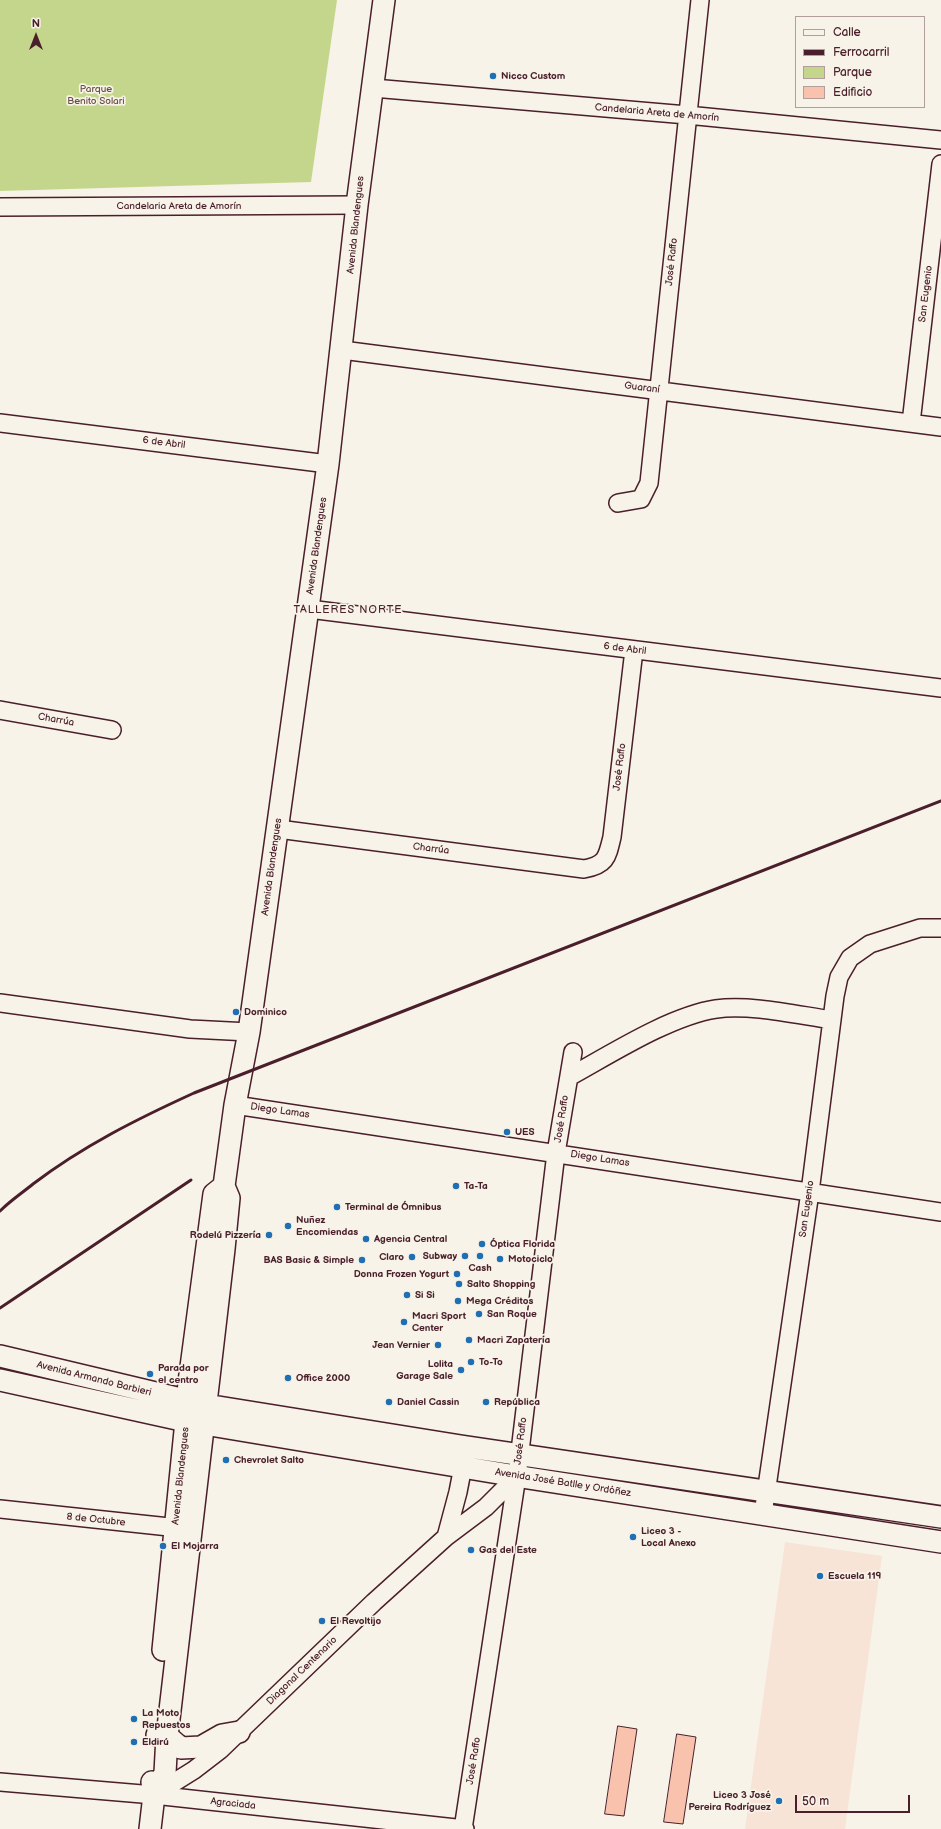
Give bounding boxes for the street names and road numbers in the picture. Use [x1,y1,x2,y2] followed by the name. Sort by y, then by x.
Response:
[594,102,720,124] street label: Candelaria Areta de Amorín
[345,175,367,275] street label: Avenida Blandengues
[117,200,241,212] street label: Candelaria Areta de Amorín
[664,238,680,286] street label: José Raffo
[917,265,935,323] street label: San Eugenio
[623,380,661,396] street label: Guaraní
[142,434,186,452] street label: 6 de Abril
[304,496,330,596] street label: Avenida Blandengues
[603,640,647,658] street label: 6 de Abril
[37,711,75,729] street label: Charrúa
[611,743,629,791] street label: José Raffo
[259,817,285,917] street label: Avenida Blandengues
[412,841,450,857] street label: Charrúa
[552,1094,572,1144] street label: José Raffo
[250,1101,310,1121] street label: Diego Lamas
[570,1148,630,1170] street label: Diego Lamas
[797,1180,817,1238] street label: San Eugenio
[35,1359,153,1399] street label: Avenida Armando Barbieri
[512,1417,530,1465] street label: José Raffo
[170,1426,192,1526] street label: Avenida Blandengues
[494,1466,632,1500] street label: Avenida José Batlle y Ordóñez
[66,1511,126,1529] street label: 8 de Octubre
[264,1634,340,1708] street label: Diagonal Centenario
[464,1736,484,1786] street label: José Raffo
[210,1796,256,1812] street label: Agraciada

